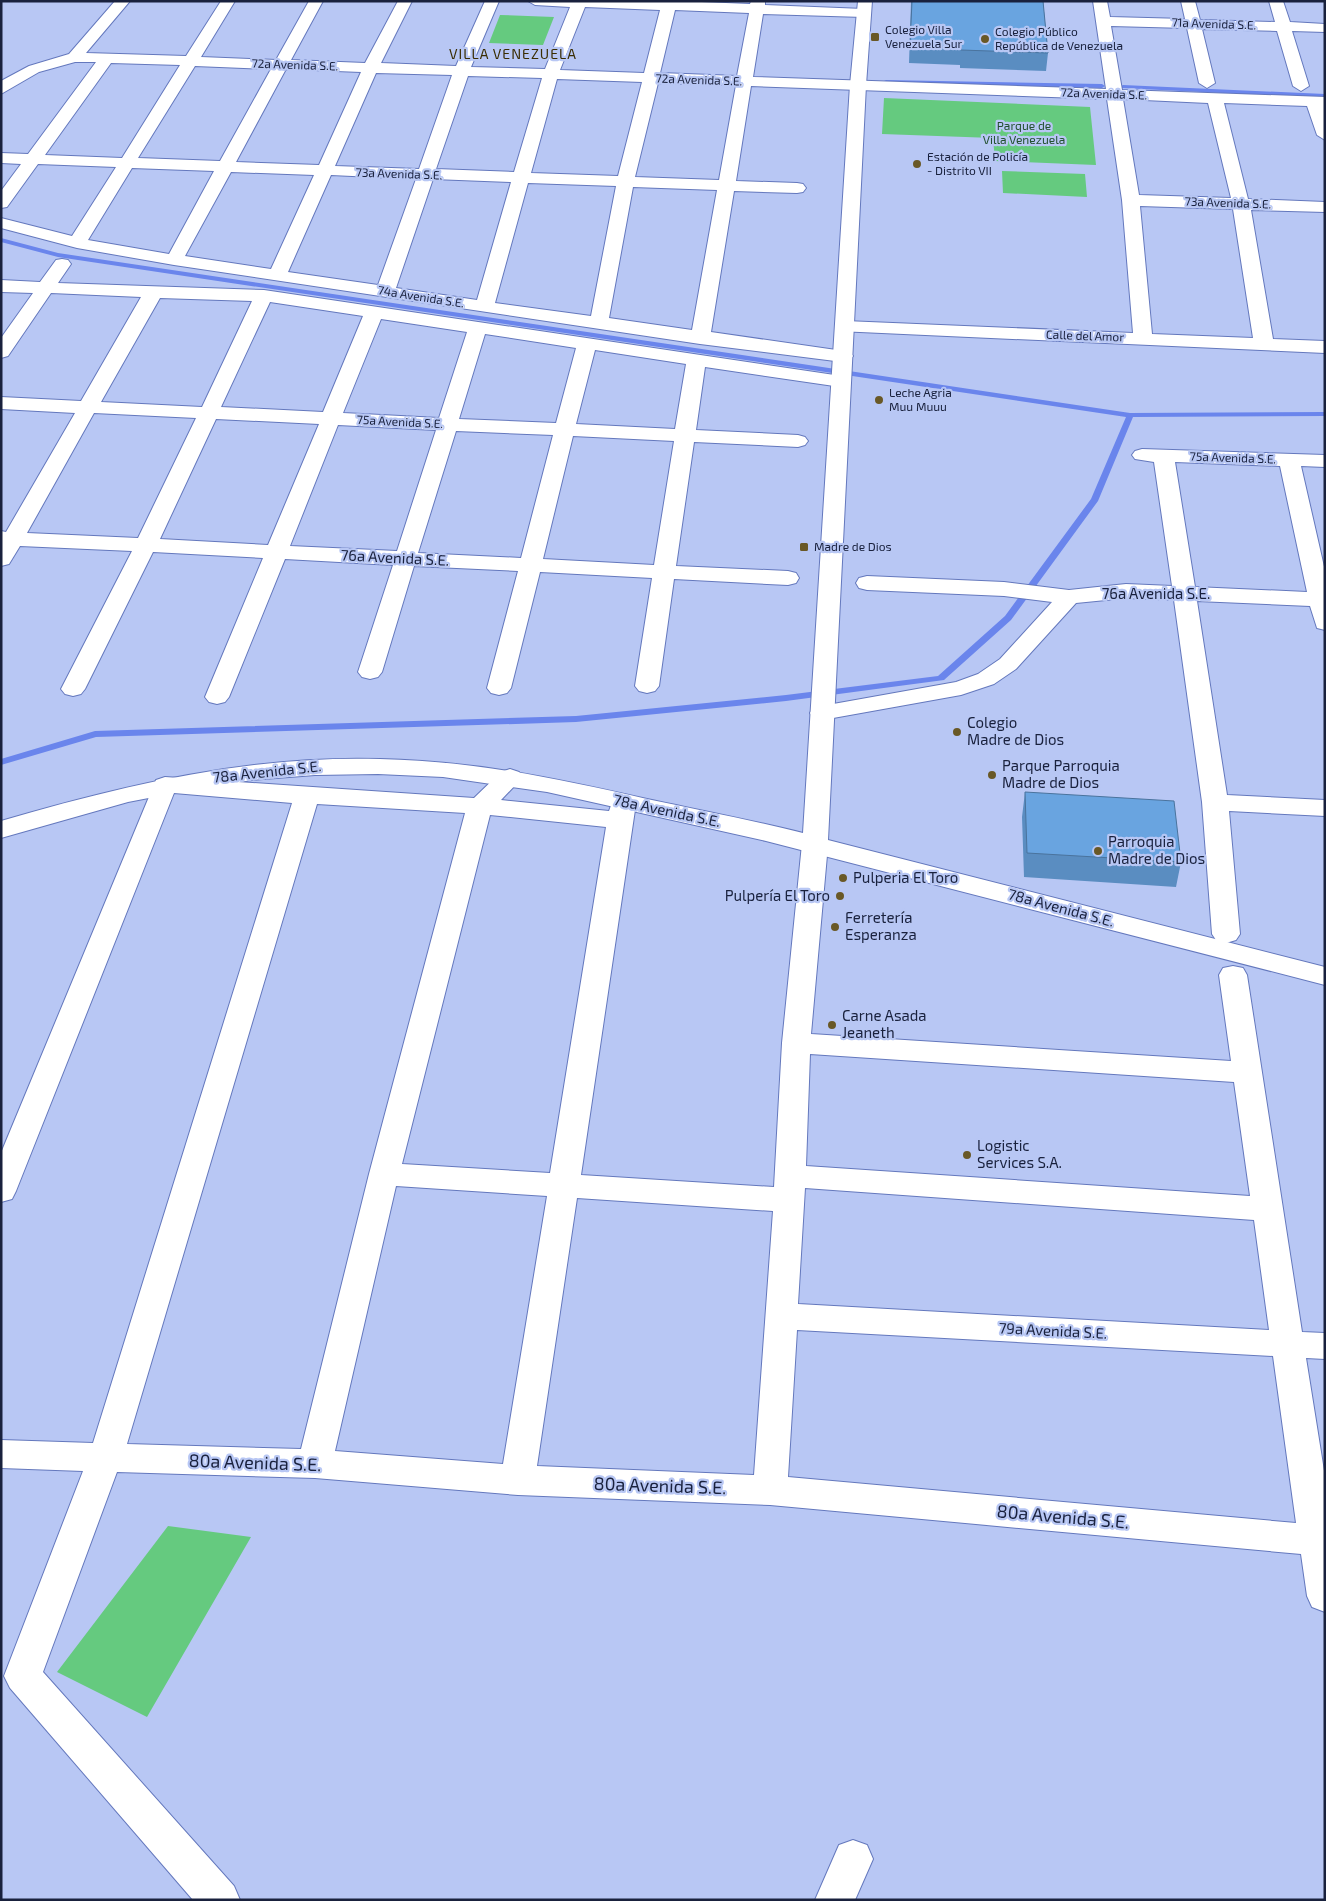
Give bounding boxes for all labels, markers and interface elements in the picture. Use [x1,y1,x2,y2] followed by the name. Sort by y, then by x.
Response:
[1171,15,1257,31] street label: 71a Avenida S.E.
[885,22,963,50] place label: Colegio Villa Venezuela Sur
[995,24,1123,52] place label: Colegio Público República de Venezuela
[869,31,881,43] marker: Colegio Villa Venezuela Sur
[979,33,991,45] marker: Colegio Público República de Venezuela
[449,45,577,62] district label: VILLA VENEZUELA
[251,55,339,73] street label: 72a Avenida S.E.
[655,70,743,88] street label: 72a Avenida S.E.
[1060,84,1148,102] street label: 72a Avenida S.E.
[983,118,1065,146] park label: Parque de Villa Venezuela
[927,149,1028,177] place label: Estación de Policía - Distrito VII
[911,158,923,170] marker: Estación de Policía - Distrito VII
[355,164,443,182] street label: 73a Avenida S.E.
[1184,193,1272,211] street label: 73a Avenida S.E.
[377,282,465,310] street label: 74a Avenida S.E.
[1046,327,1125,343] street label: Calle del Amor
[889,385,952,413] place label: Leche Agria Muu Muuu
[873,394,885,406] marker: Leche Agria Muu Muuu
[356,412,444,430] street label: 75a Avenida S.E.
[1190,448,1277,466] street label: 75a Avenida S.E.
[814,539,892,553] place label: Madre de Dios
[798,541,810,553] marker: Madre de Dios
[340,545,450,569] street label: 76a Avenida S.E.
[1102,584,1210,602] street label: 76a Avenida S.E.
[967,713,1064,748] place label: Colegio Madre de Dios
[951,726,963,738] marker: Colegio Madre de Dios
[212,756,322,786] street label: 78a Avenida S.E.
[1002,756,1120,791] place label: Parque Parroquia Madre de Dios
[986,769,998,781] marker: Parque Parroquia Madre de Dios
[612,790,723,830] street label: 78a Avenida S.E.
[1108,832,1205,867] place label: Parroquia Madre de Dios
[1092,845,1104,857] marker: Parroquia Madre de Dios
[853,868,958,886] place label: Pulperia El Toro
[837,872,849,884] marker: Pulperia El Toro
[1006,884,1116,930] street label: 78a Avenida S.E.
[725,886,830,904] place label: Pulpería El Toro
[834,890,846,902] marker: Pulpería El Toro
[845,908,917,943] place label: Ferretería Esperanza
[829,921,841,933] marker: Ferretería Esperanza
[842,1006,927,1041] place label: Carne Asada Jeaneth
[826,1019,838,1031] marker: Carne Asada Jeaneth
[977,1136,1062,1171] place label: Logistic Services S.A.
[961,1149,973,1161] marker: Logistic Services S.A.
[998,1318,1108,1342] street label: 79a Avenida S.E.
[188,1449,322,1475] street label: 80a Avenida S.E.
[593,1472,727,1498] street label: 80a Avenida S.E.
[996,1499,1130,1533] street label: 80a Avenida S.E.

